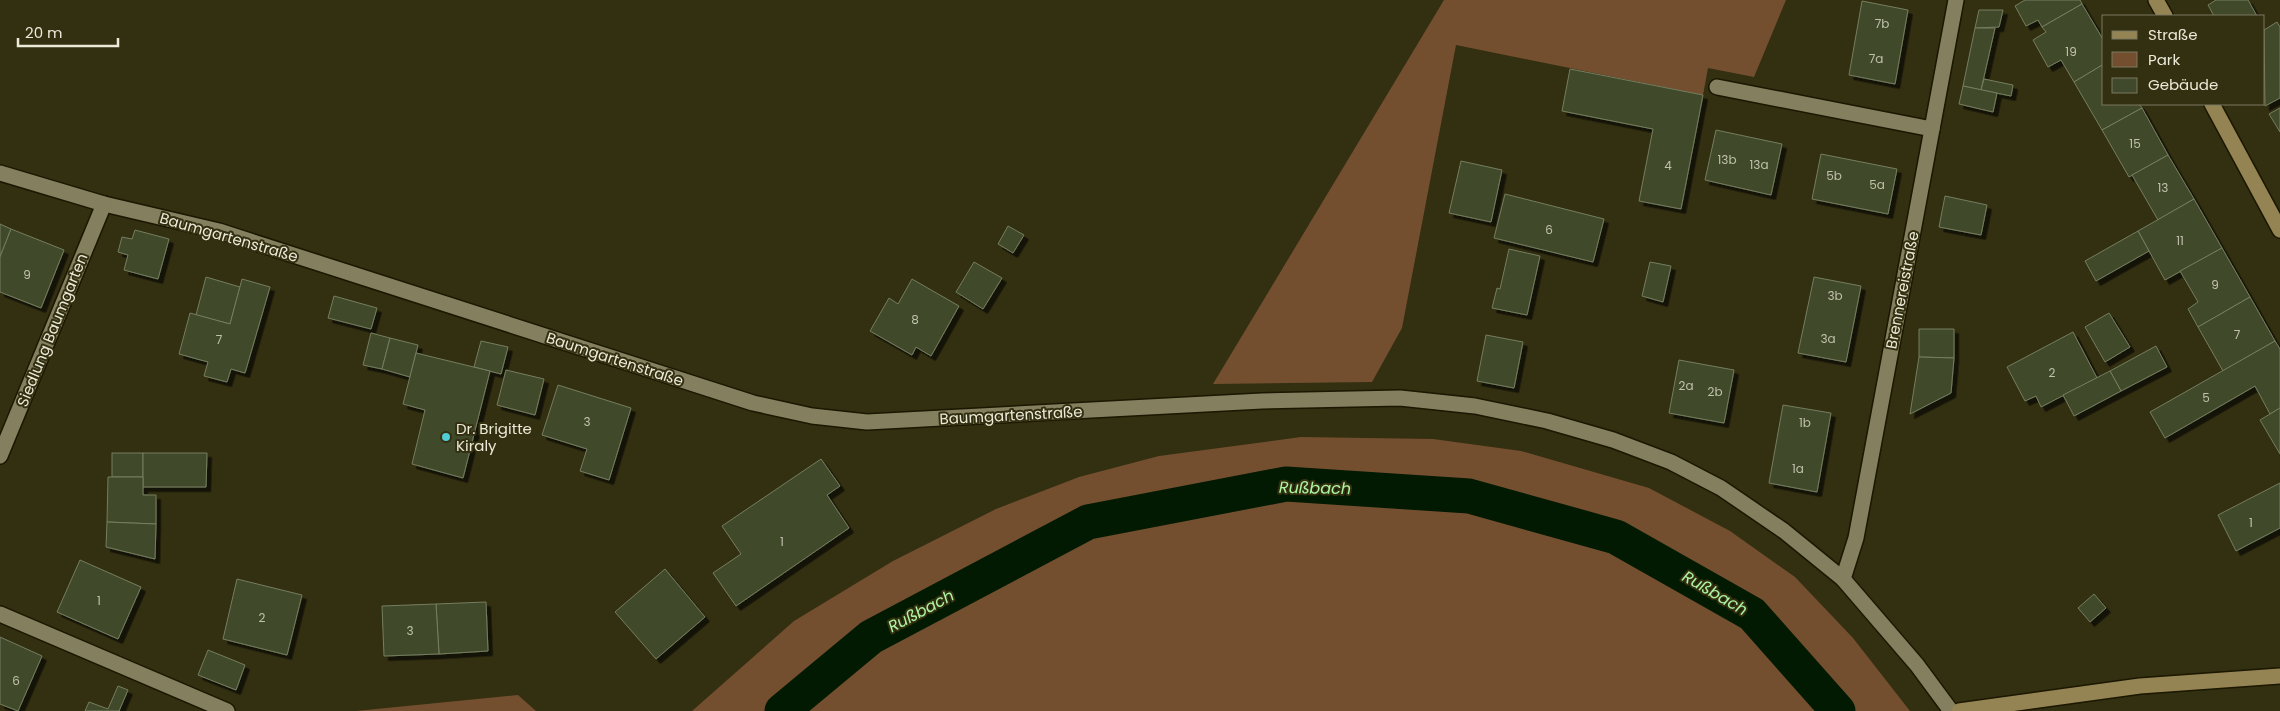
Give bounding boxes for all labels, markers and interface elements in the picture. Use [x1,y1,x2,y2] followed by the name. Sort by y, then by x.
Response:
[18,15,118,47] scale bar
[1875,15,1889,32] house number: 7b
[2102,15,2265,105] legend
[25,22,63,43] text: 20 m
[2148,24,2198,45] text: Straße
[2065,43,2077,60] house number: 19
[2148,49,2180,70] text: Park
[1869,50,1883,67] house number: 7a
[2148,74,2218,95] text: Gebäude
[2129,135,2141,152] house number: 15
[1717,151,1737,168] house number: 13b
[1749,156,1769,173] house number: 13a
[1664,157,1672,174] house number: 4
[1826,167,1842,184] house number: 5b
[1869,176,1885,193] house number: 5a
[2158,179,2168,196] house number: 13
[157,207,301,267] street label: Baumgartenstraße
[1545,221,1553,238] house number: 6
[1880,229,1924,351] street label: Brennereistraße
[2176,232,2184,249] house number: 11
[12,250,92,410] street label: Siedlung Baumgarten
[23,266,31,283] house number: 9
[2211,276,2219,293] house number: 9
[1827,287,1843,304] house number: 3b
[911,311,919,328] house number: 8
[2234,326,2241,343] house number: 7
[544,327,686,391] street label: Baumgartenstraße
[1820,330,1836,347] house number: 3a
[216,331,223,348] house number: 7
[2049,364,2056,381] house number: 2
[1678,377,1694,394] house number: 2a
[1707,383,1723,400] house number: 2b
[2202,389,2210,406] house number: 5
[939,401,1083,429] street label: Baumgartenstraße
[583,413,591,430] house number: 3
[1799,414,1811,431] house number: 1b
[456,418,532,456] place label: Dr. Brigitte Kiraly
[440,431,452,443] marker: Dr. Brigitte Kiraly
[1792,460,1804,477] house number: 1a
[1279,476,1351,500] water label: Rußbach
[2249,514,2253,531] house number: 1
[780,533,784,550] house number: 1
[1678,565,1752,621] water label: Rußbach
[884,584,958,638] water label: Rußbach
[97,592,101,609] house number: 1
[259,609,266,626] house number: 2
[406,622,414,639] house number: 3
[12,672,20,689] house number: 6

